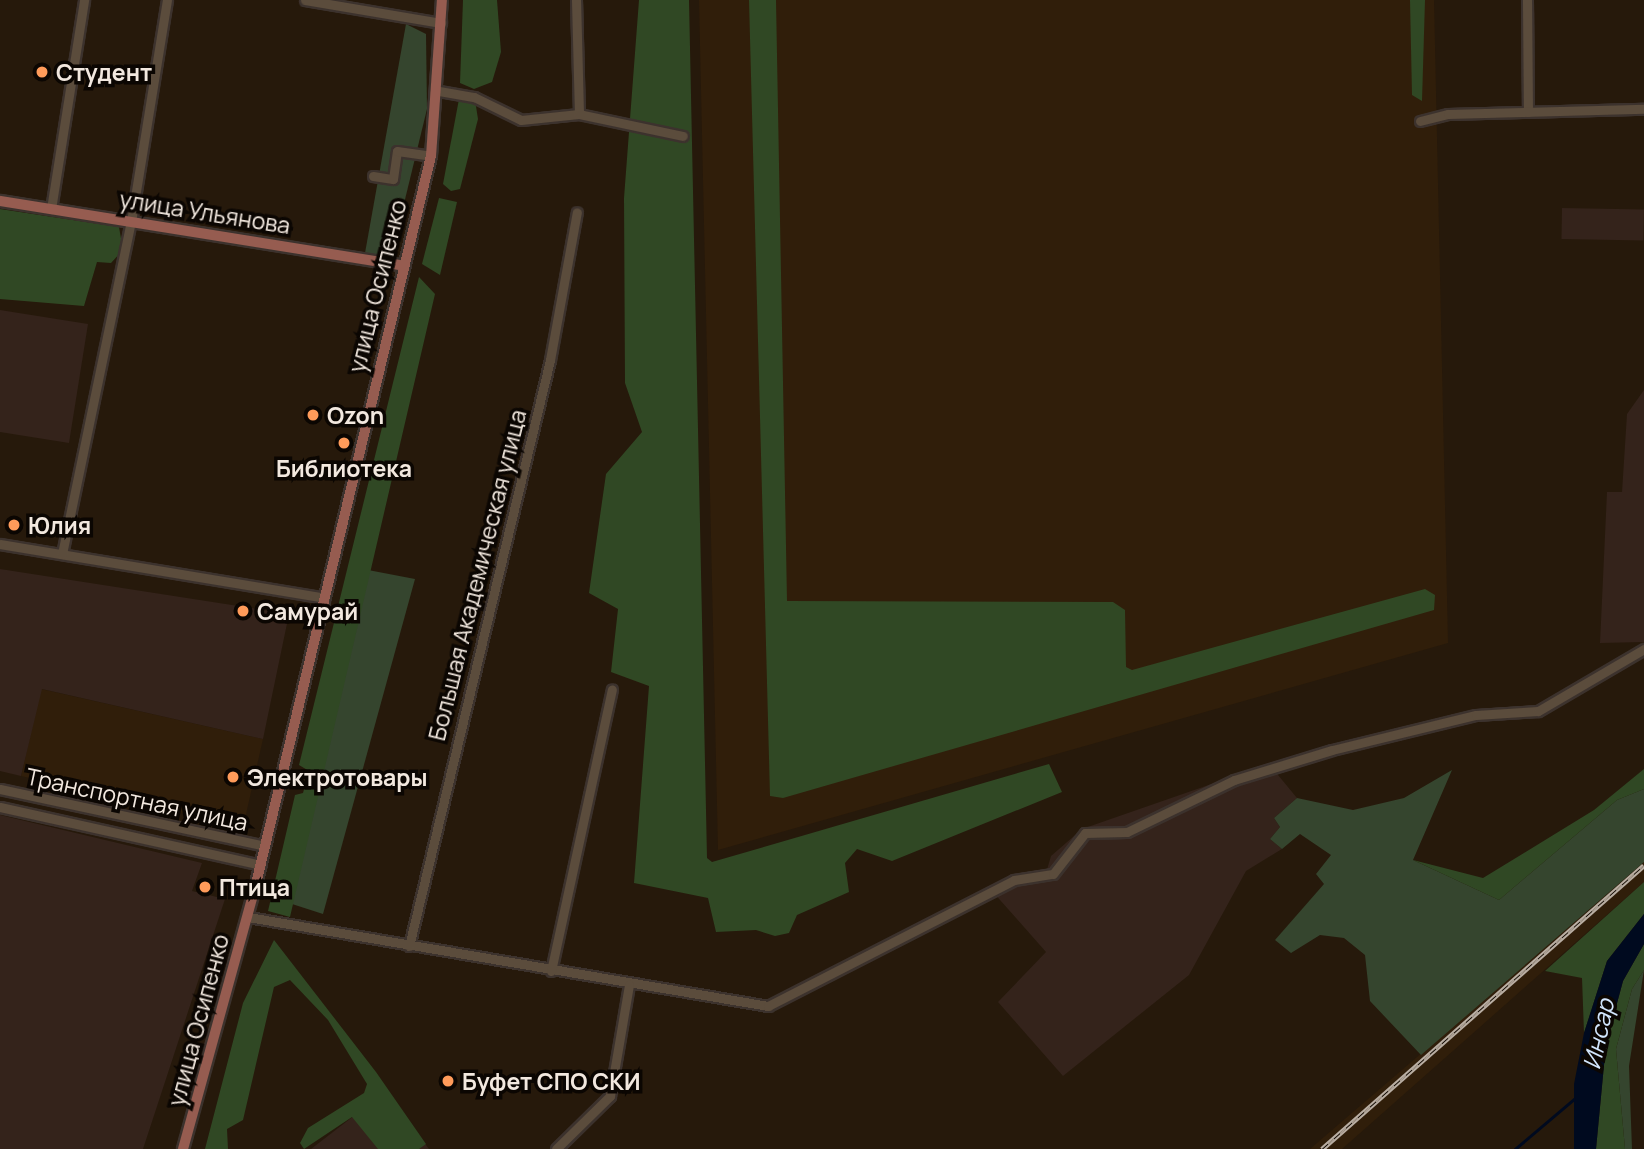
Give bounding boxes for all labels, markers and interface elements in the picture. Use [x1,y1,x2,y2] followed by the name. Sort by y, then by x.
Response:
[56,58,152,86] place label: Студент
[34,64,50,80] marker: Студент
[118,185,292,239] street label: улица Ульянова
[342,197,412,375] street label: улица Осипенко
[327,401,384,429] place label: Ozon
[305,407,321,423] marker: Ozon
[422,407,532,743] street label: Большая Академическая улица
[336,435,352,451] marker: Библиотека
[276,454,412,482] place label: Библиотека
[28,511,91,539] place label: Юлия
[6,517,22,533] marker: Юлия
[257,597,358,625] place label: Самурай
[235,603,251,619] marker: Самурай
[24,762,250,836] street label: Транспортная улица
[247,763,428,791] place label: Электротовары
[225,769,241,785] marker: Электротовары
[219,873,290,901] place label: Птица
[197,879,213,895] marker: Птица
[162,931,234,1109] street label: улица Осипенко
[1576,996,1620,1072] water label: Инсар
[462,1067,641,1095] place label: Буфет СПО СКИ
[440,1073,456,1089] marker: Буфет СПО СКИ

